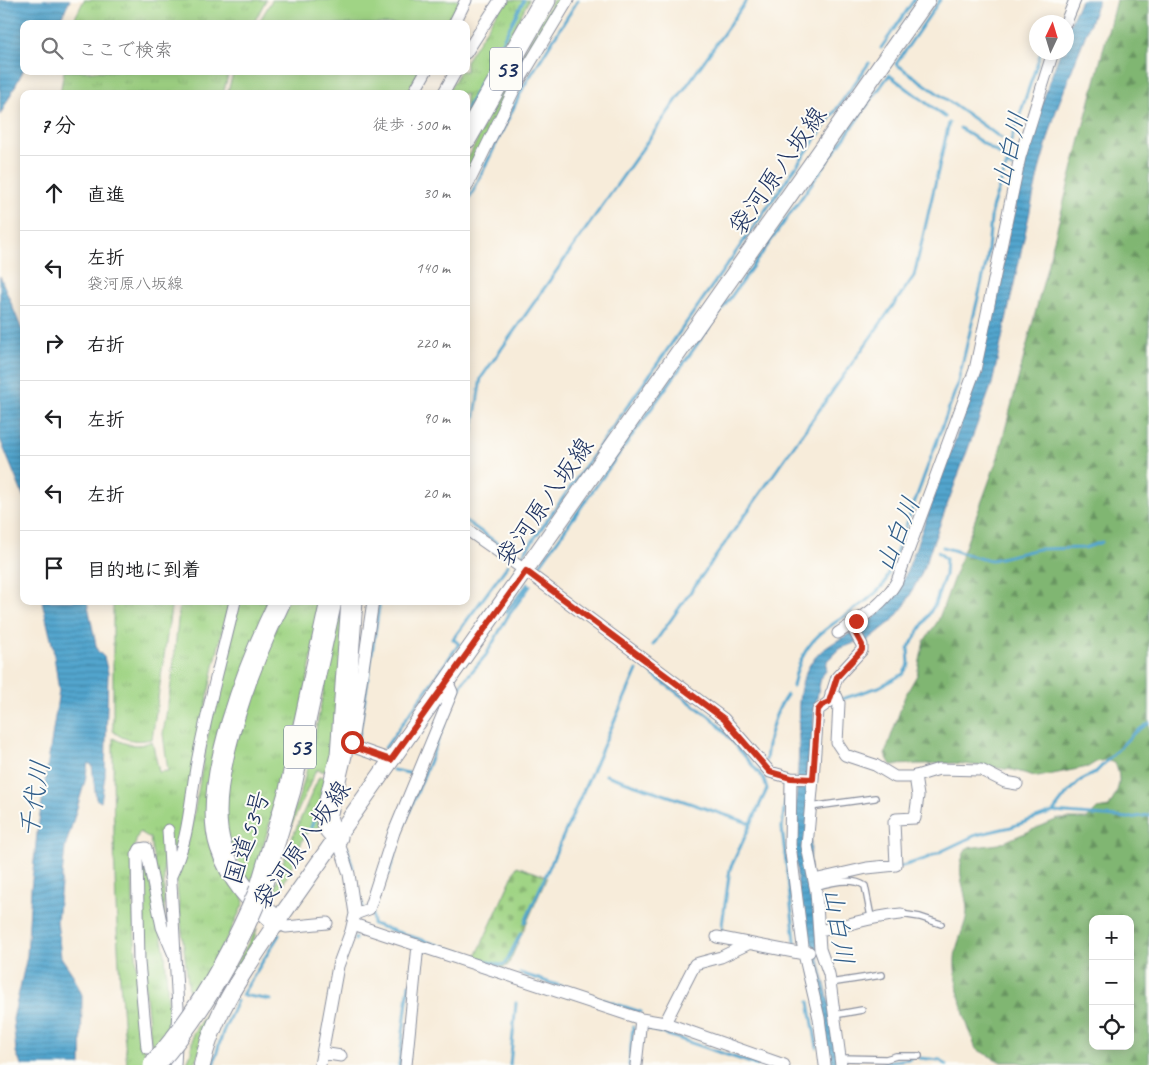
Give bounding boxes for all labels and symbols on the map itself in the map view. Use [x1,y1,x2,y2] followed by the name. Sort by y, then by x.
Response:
[1029,15,1074,60] north arrow
[490,48,522,90] road number: 53
[722,100,834,241] street label: 袋河原八坂線
[984,108,1035,192] water label: 山白川
[489,431,601,572] street label: 袋河原八坂線
[868,492,927,577] water label: 山白川
[845,610,868,633] route end
[284,726,316,769] road number: 53
[341,731,364,754] route start
[12,758,57,840] water label: 千代川
[246,774,358,915] street label: 袋河原八坂線
[217,786,277,889] street label: 国道53号
[816,885,861,967] water label: 山白川

